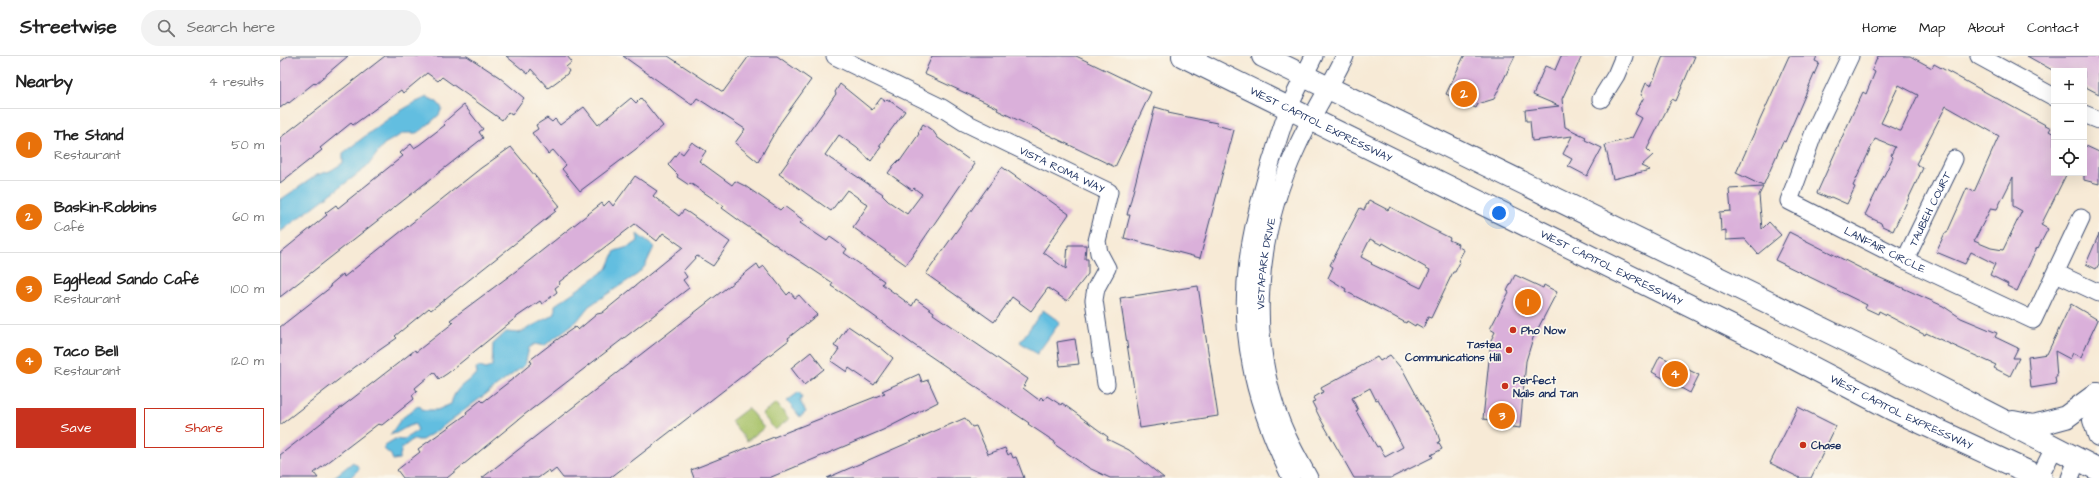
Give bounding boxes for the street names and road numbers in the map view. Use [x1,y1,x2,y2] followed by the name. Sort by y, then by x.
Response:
[1247,83,1395,166] street label: WEST CAPITOL EXPRESSWAY
[1017,142,1107,196] street label: VISTA ROMA WAY
[1905,169,1954,249] street label: TAUBEH COURT
[1253,216,1279,310] street label: VISTAPARK DRIVE
[1842,223,1929,276] street label: LANFAIR CIRCLE
[1538,226,1686,309] street label: WEST CAPITOL EXPRESSWAY
[1828,371,1976,453] street label: WEST CAPITOL EXPRESSWAY

